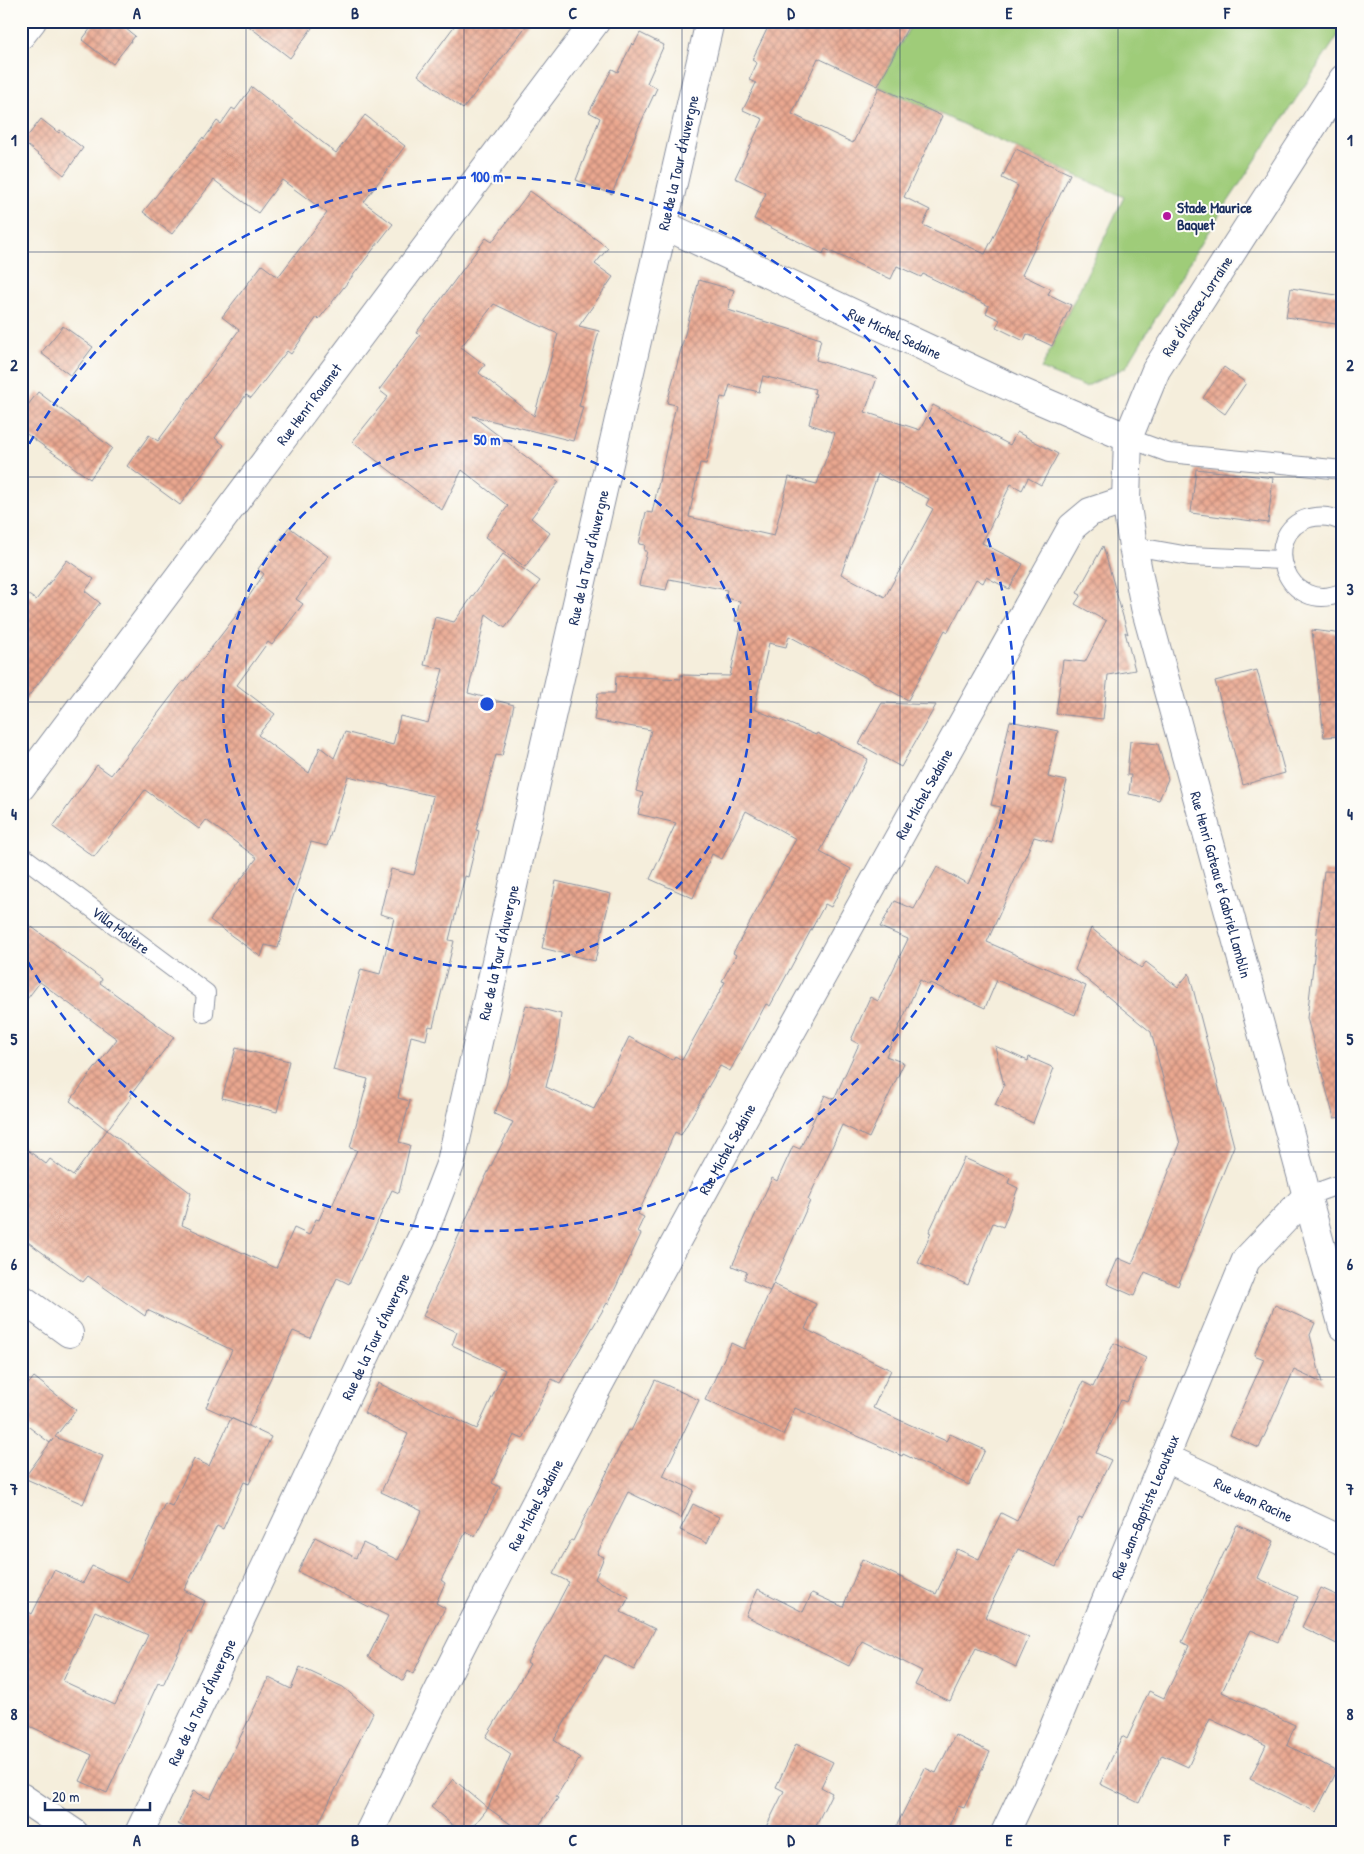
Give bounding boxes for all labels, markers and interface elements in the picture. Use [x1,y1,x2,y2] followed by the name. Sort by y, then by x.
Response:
[133,2,141,24] text: A
[351,2,359,24] text: B
[569,2,578,24] text: C
[787,2,795,24] text: D
[1005,2,1013,24] text: E
[1223,2,1231,24] text: F
[652,93,703,232] street label: Rue de la Tour d'Auvergne
[11,129,17,151] text: 1
[1347,129,1353,151] text: 1
[471,166,503,187] text: 100 m
[1177,197,1252,236] place label: Stade Maurice Baquet
[1161,210,1173,222] marker: Stade Maurice Baquet
[1156,251,1238,361] street label: Rue d'Alsace-Lorraine
[845,302,945,364] street label: Rue Michel Sedaine
[10,354,18,376] text: 2
[1346,354,1354,376] text: 2
[271,358,347,449] street label: Rue Henri Rouanet
[474,429,500,450] text: 50 m
[562,488,613,627] street label: Rue de la Tour d'Auvergne
[10,578,18,600] text: 3
[1346,578,1354,600] text: 3
[478,695,496,713] centre of rings
[890,745,957,843] street label: Rue Michel Sedaine
[1186,789,1257,980] street label: Rue Henri Gateau et Gabriel Lamblin
[11,803,17,825] text: 4
[1347,803,1353,825] text: 4
[473,883,523,1022] street label: Rue de la Tour d'Auvergne
[88,901,155,958] street label: Villa Molière
[11,1028,18,1050] text: 5
[1347,1028,1354,1050] text: 5
[693,1100,760,1198] street label: Rue Michel Sedaine
[11,1253,18,1275] text: 6
[1347,1253,1354,1275] text: 6
[336,1269,414,1403] street label: Rue de la Tour d'Auvergne
[1105,1431,1184,1582] street label: Rue Jean-Baptiste Lecouteux
[502,1455,568,1554] street label: Rue Michel Sedaine
[1211,1472,1296,1527] street label: Rue Jean Racine
[9,1478,18,1500] text: 7
[1345,1478,1354,1500] text: 7
[162,1635,240,1769] street label: Rue de la Tour d'Auvergne
[11,1703,18,1725] text: 8
[1347,1703,1354,1725] text: 8
[45,1779,150,1811] scale bar
[52,1786,79,1807] text: 20 m
[133,1829,141,1851] text: A
[351,1829,359,1851] text: B
[569,1829,578,1851] text: C
[787,1829,795,1851] text: D
[1005,1829,1013,1851] text: E
[1223,1829,1231,1851] text: F

